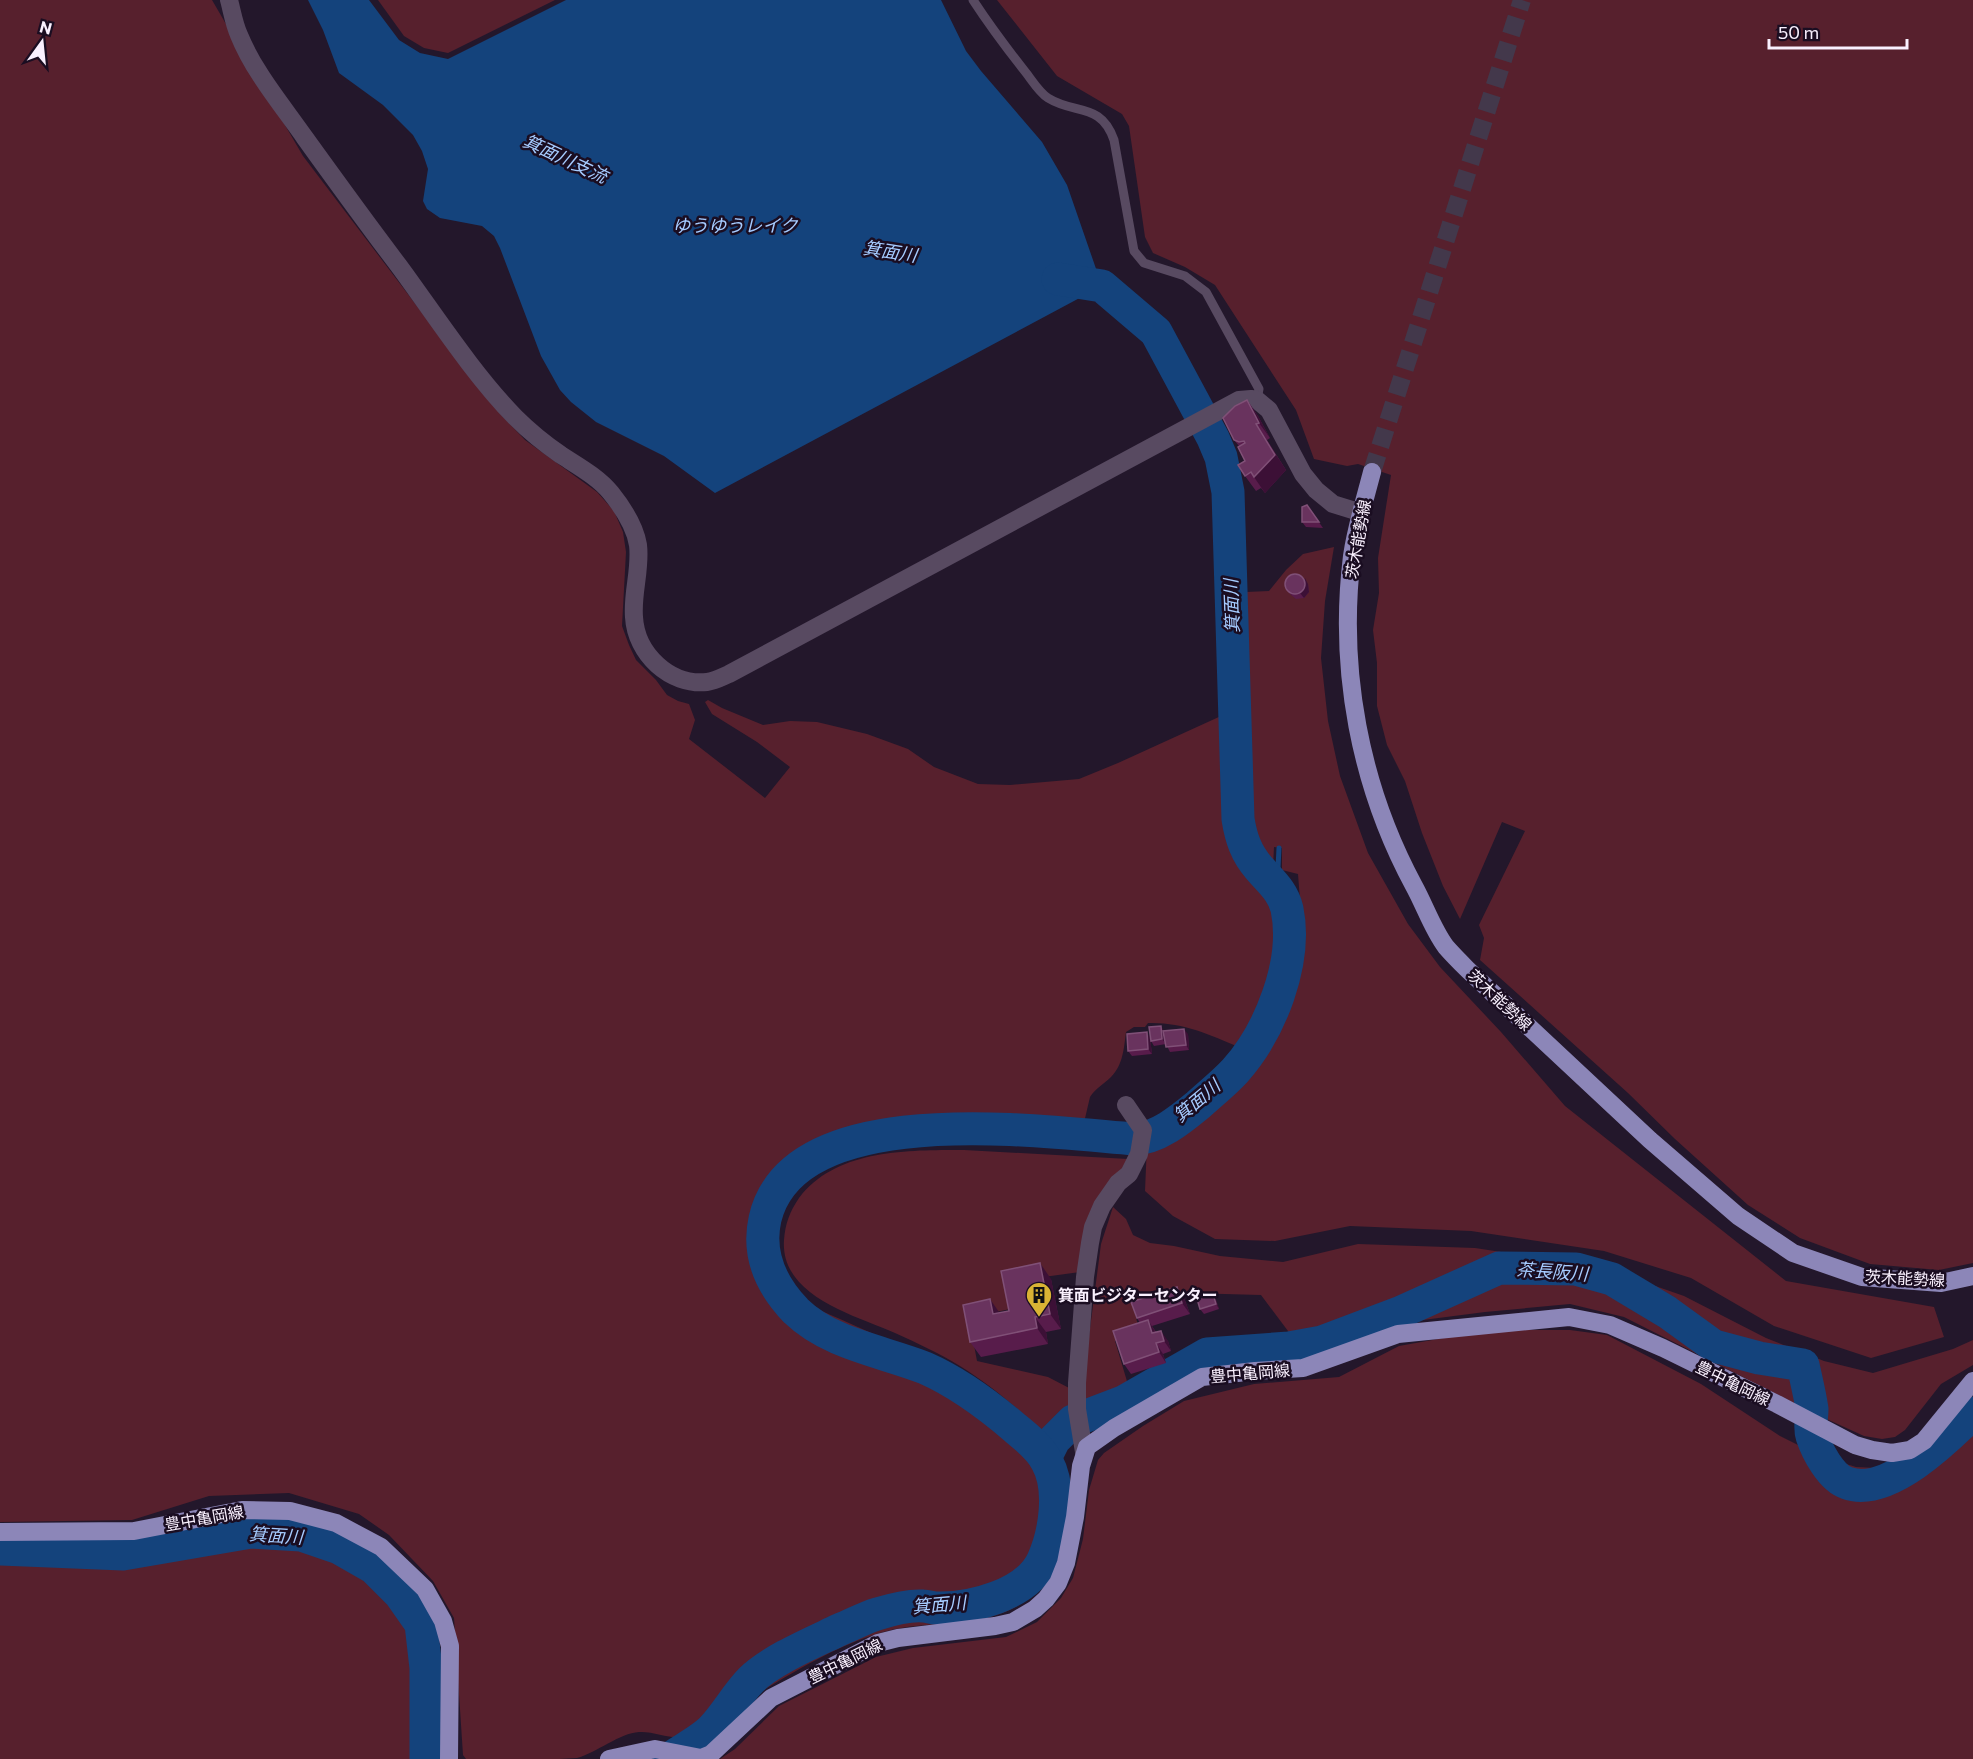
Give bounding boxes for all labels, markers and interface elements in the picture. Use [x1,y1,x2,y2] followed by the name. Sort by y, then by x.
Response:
[12,12,72,72] north arrow
[1769,12,1907,50] scale bar
[38,16,54,38] text: N
[1778,21,1819,43] text: 50 m
[520,129,614,188] water label: 箕面川支流
[672,214,799,236] water label: ゆうゆうレイク
[862,236,921,266] water label: 箕面川
[1341,498,1374,580] street label: 茨木能勢線
[1219,577,1243,633] water label: 箕面川
[1465,965,1536,1034] street label: 茨木能勢線
[1169,1073,1226,1126] water label: 箕面川
[1515,1258,1591,1285] water label: 茶長阪川
[1865,1266,1945,1289] street label: 茨木能勢線
[1024,1280,1054,1318] building icon: 箕面ビジターセンター
[1058,1285,1218,1304] place label: 箕面ビジターセンター
[1693,1356,1773,1409] street label: 豊中亀岡線
[1209,1360,1291,1385] street label: 豊中亀岡線
[163,1501,245,1534] street label: 豊中亀岡線
[248,1522,306,1548] water label: 箕面川
[911,1591,969,1617] water label: 箕面川
[805,1634,885,1687] street label: 豊中亀岡線

